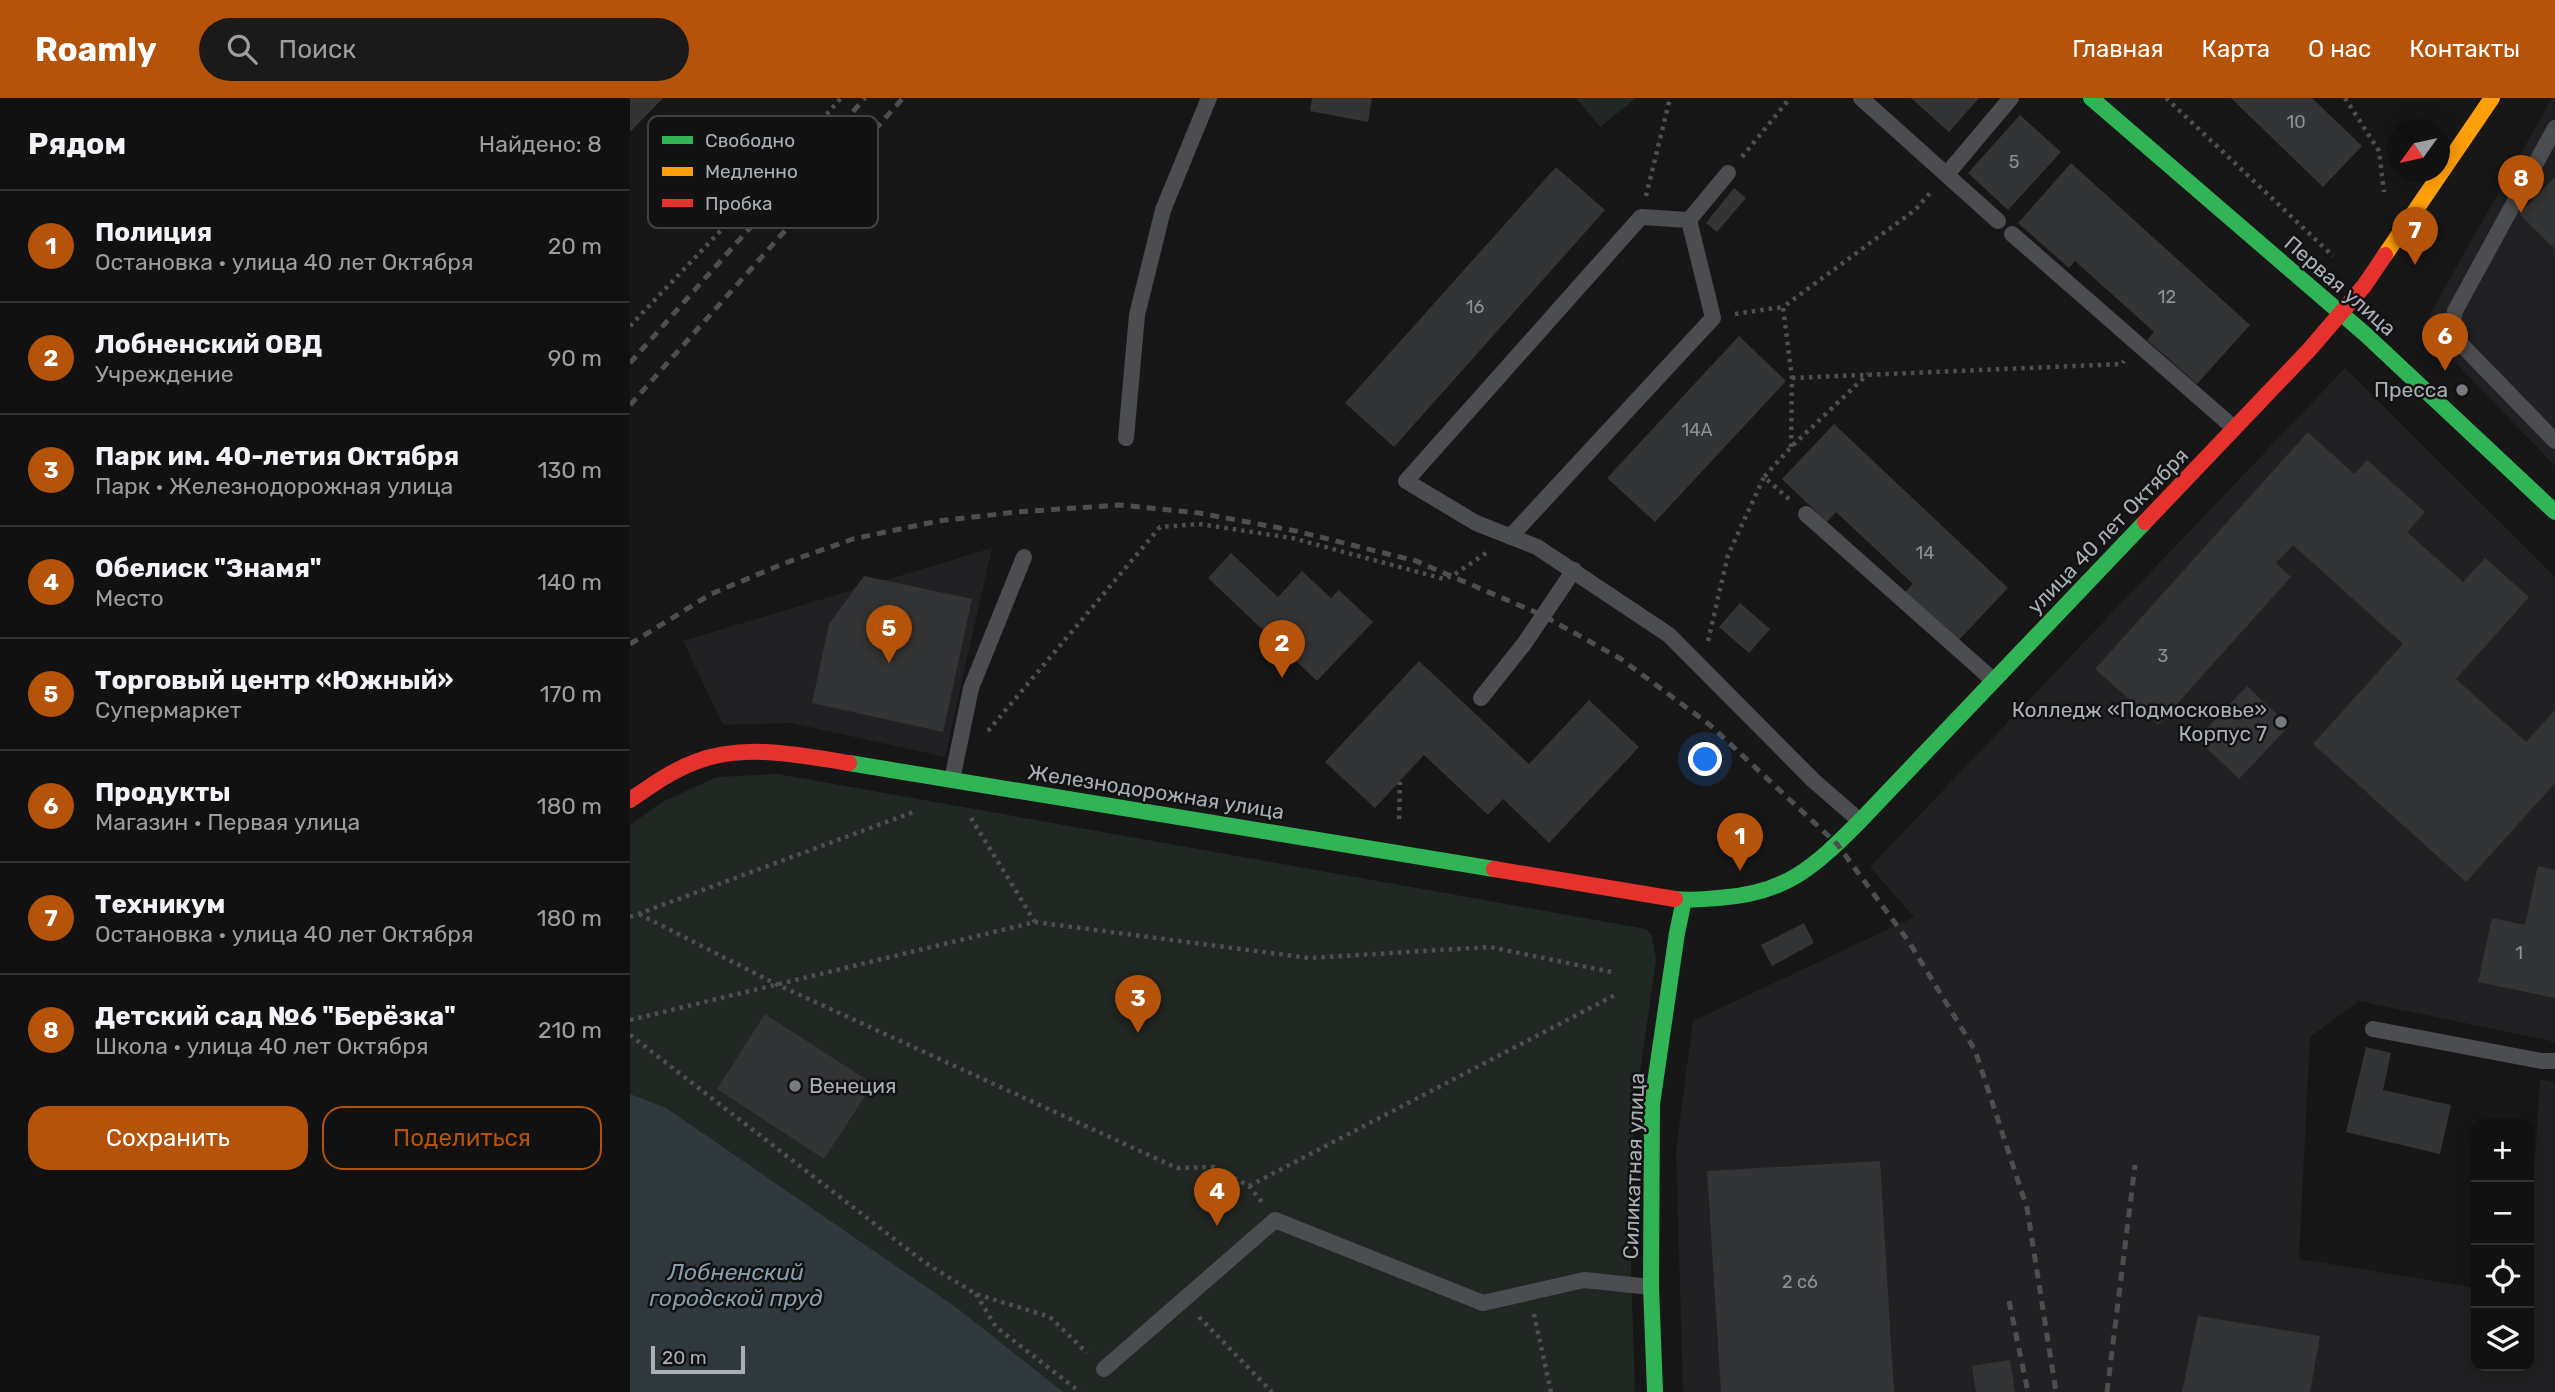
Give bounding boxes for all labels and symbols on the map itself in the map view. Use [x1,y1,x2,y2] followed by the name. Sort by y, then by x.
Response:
[2286,111,2306,133] house number: 10
[648,116,878,228] legend
[2387,119,2450,182] north arrow
[705,129,795,152] text: Свободно
[2009,151,2019,173] house number: 5
[2498,155,2544,213] pin: 8
[705,160,798,183] text: Медленно
[705,192,773,215] text: Пробка
[2392,207,2438,265] pin: 7
[2279,230,2401,341] street label: Первая улица
[2158,286,2176,308] house number: 12
[1466,296,1484,318] house number: 16
[2422,313,2468,371] pin: 6
[2374,377,2448,402] place label: Пресса
[2454,382,2470,398] marker: Пресса
[1682,419,1712,441] house number: 14А
[2022,443,2193,619] street label: улица 40 лет Октября
[1916,542,1934,564] house number: 14
[866,605,912,663] pin: 5
[1259,620,1305,678] pin: 2
[2158,645,2168,667] house number: 3
[2012,697,2267,746] place label: Колледж «Подмосковье» Корпус 7
[2273,714,2289,730] marker: Колледж «Подмосковье» Корпус 7
[1688,742,1722,776] your location
[1026,759,1286,824] street label: Железнодорожная улица
[1717,813,1763,871] pin: 1
[2515,942,2523,964] house number: 1
[1115,975,1161,1033] pin: 3
[1618,1072,1649,1260] street label: Силикатная улица
[809,1073,897,1098] place label: Венеция
[787,1078,803,1094] marker: Венеция
[1194,1168,1240,1226] pin: 4
[649,1258,823,1312] water label: Лобненский городской пруд
[1782,1271,1818,1293] house number: 2 с6
[651,1343,746,1375] scale bar

